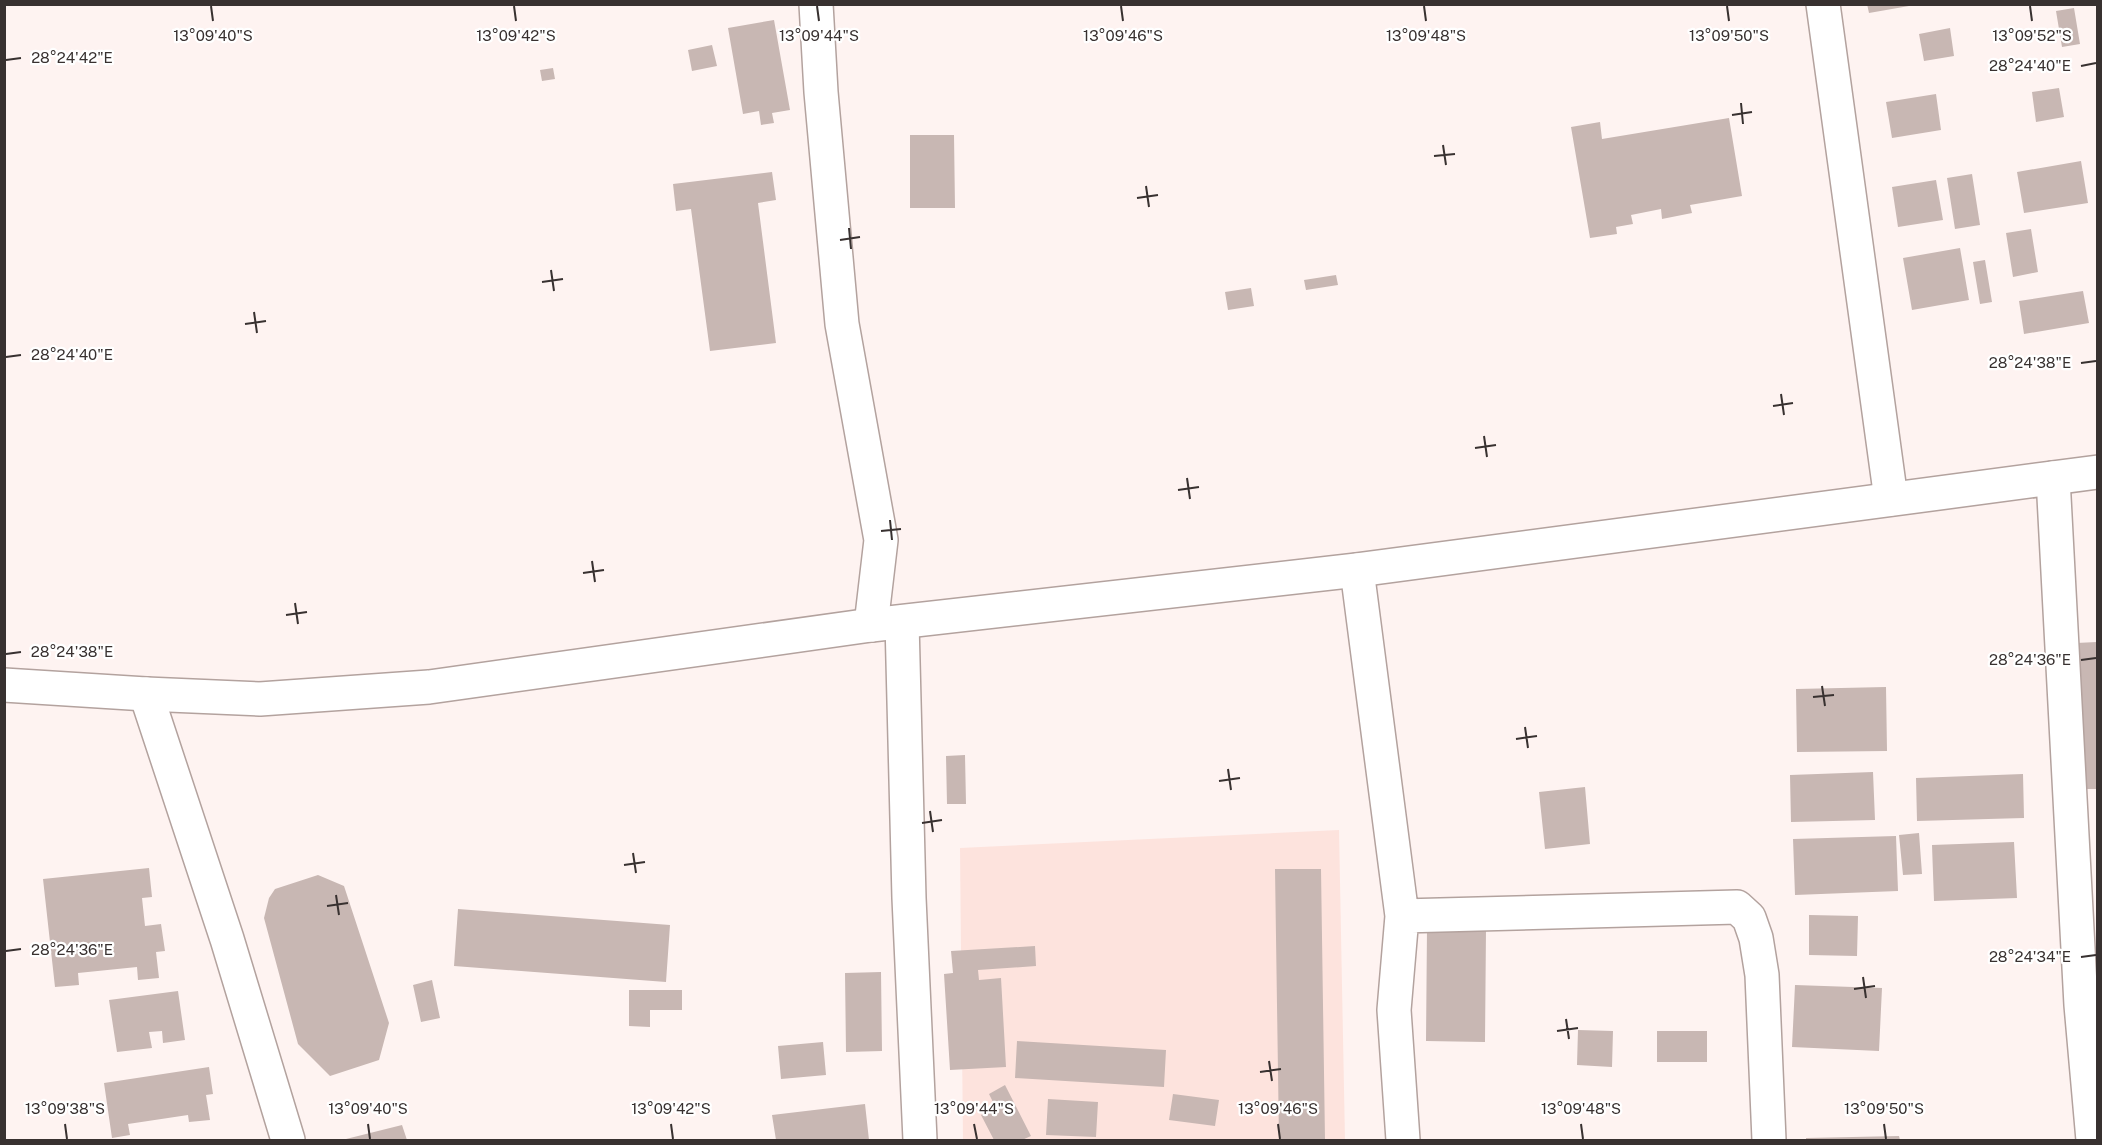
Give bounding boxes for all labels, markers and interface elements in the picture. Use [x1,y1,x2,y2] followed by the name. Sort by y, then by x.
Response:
[173,27,253,44] text: 13°09'40"S
[476,27,556,44] text: 13°09'42"S
[779,27,859,44] text: 13°09'44"S
[1083,27,1163,44] text: 13°09'46"S
[1386,27,1466,44] text: 13°09'48"S
[1689,27,1769,44] text: 13°09'50"S
[1992,27,2072,44] text: 13°09'52"S
[31,49,113,66] text: 28°24'42"E
[1989,57,2071,74] text: 28°24'40"E
[31,346,113,363] text: 28°24'40"E
[1989,354,2071,371] text: 28°24'38"E
[31,643,113,660] text: 28°24'38"E
[1989,651,2071,668] text: 28°24'36"E
[31,941,113,958] text: 28°24'36"E
[1989,948,2071,965] text: 28°24'34"E
[25,1100,105,1117] text: 13°09'38"S
[328,1100,408,1117] text: 13°09'40"S
[631,1100,711,1117] text: 13°09'42"S
[934,1100,1014,1117] text: 13°09'44"S
[1238,1100,1318,1117] text: 13°09'46"S
[1541,1100,1621,1117] text: 13°09'48"S
[1844,1100,1924,1117] text: 13°09'50"S

